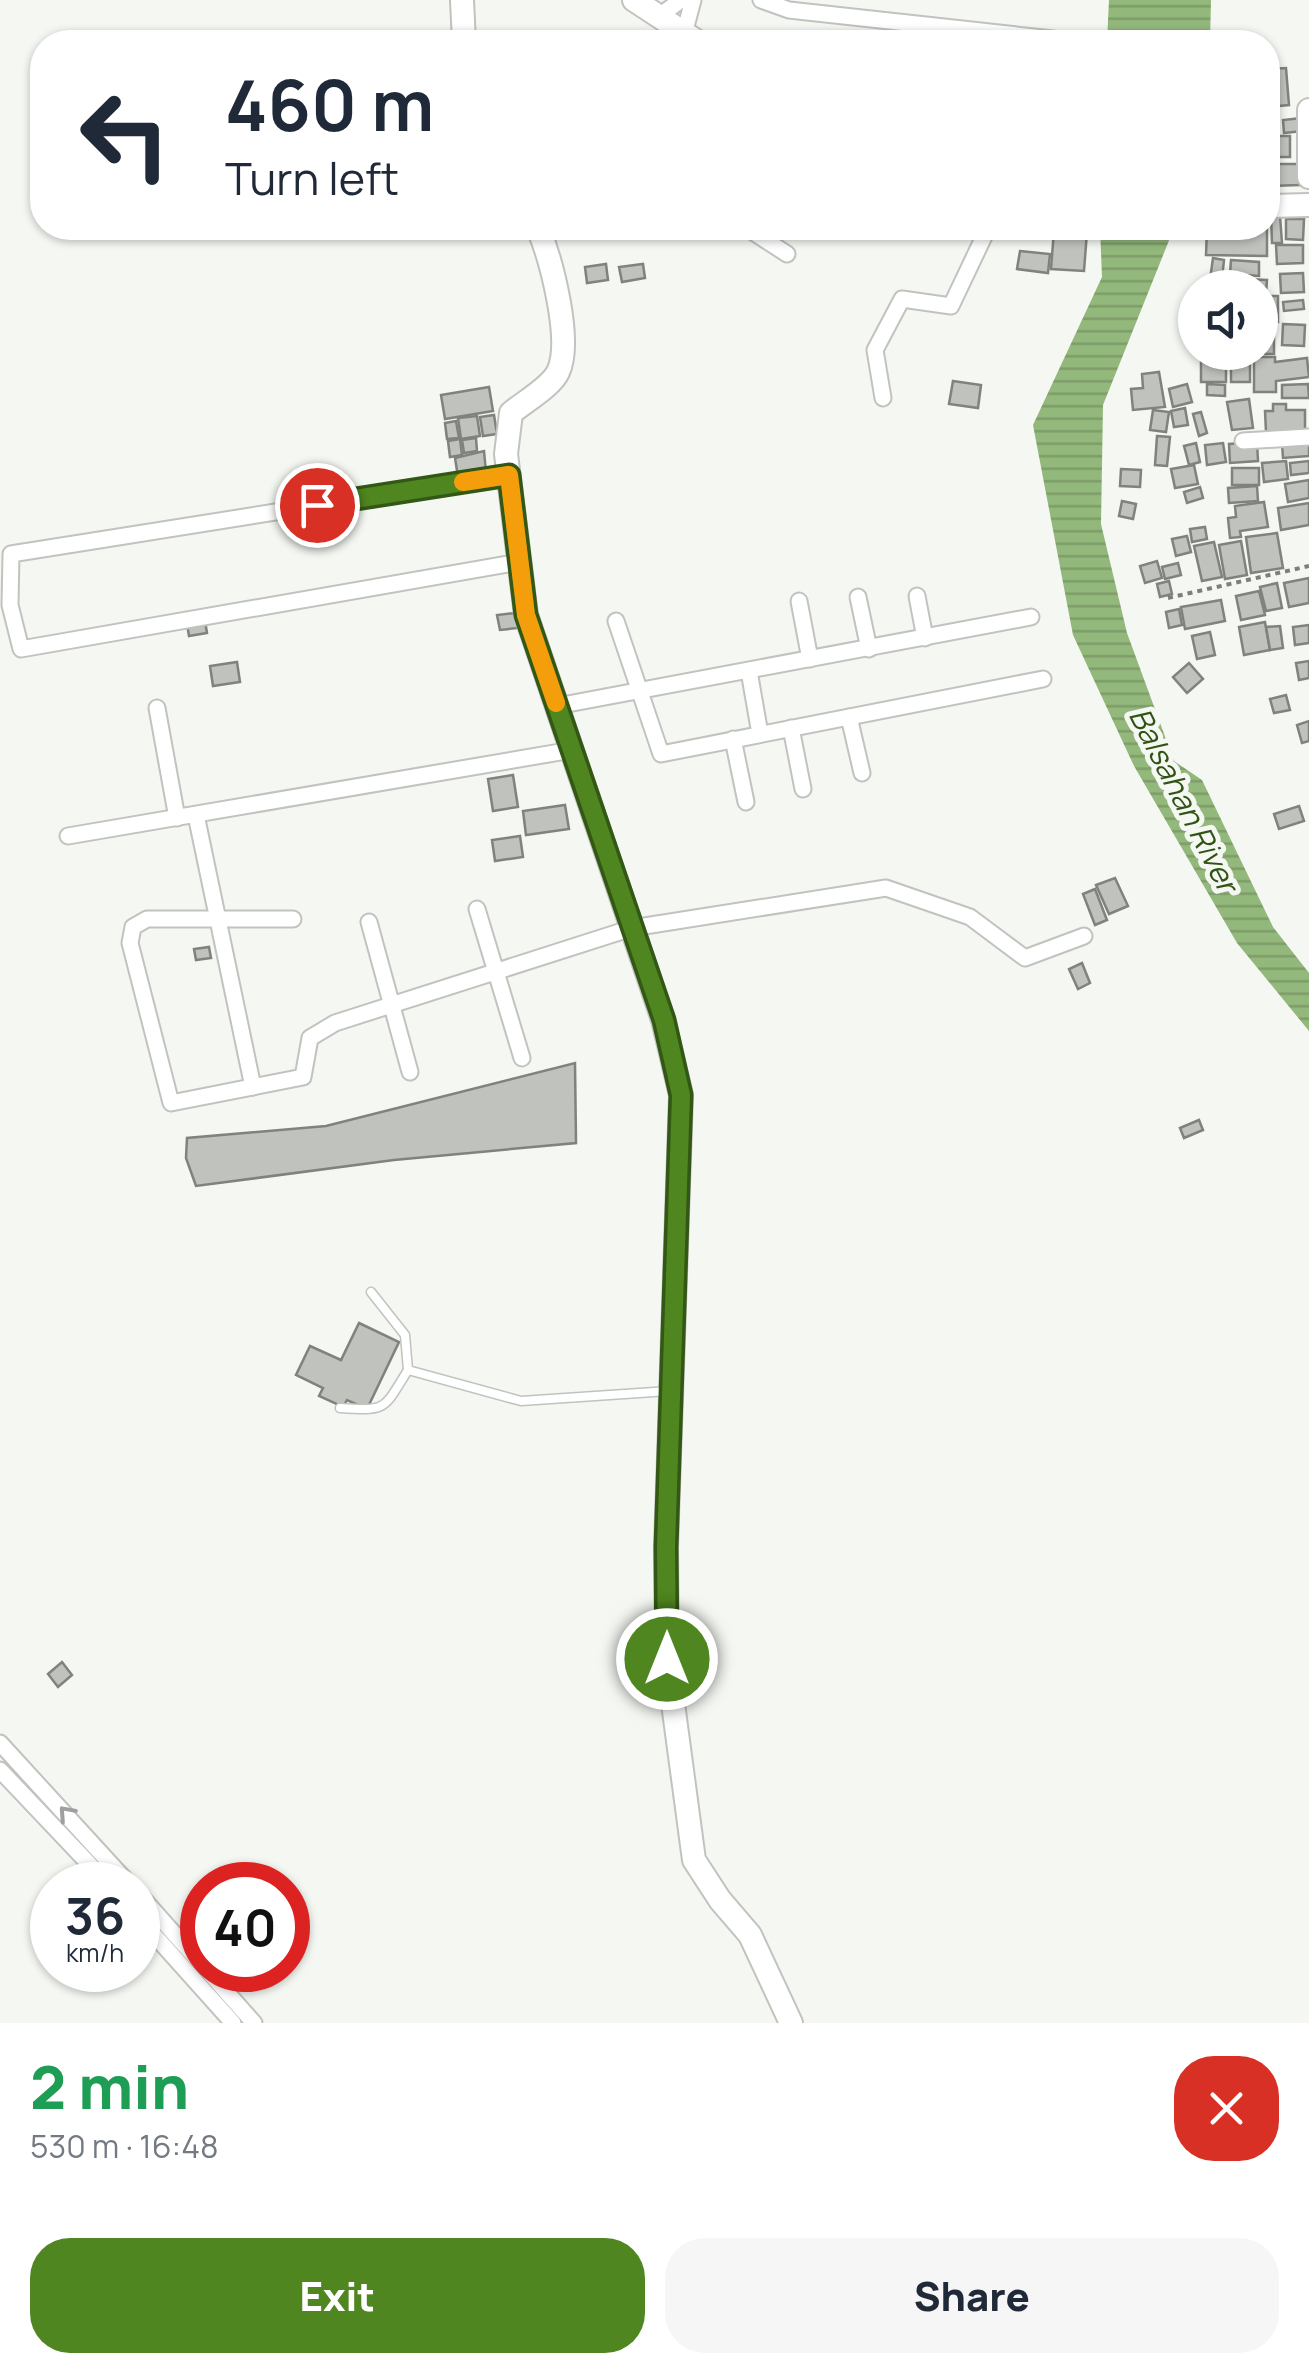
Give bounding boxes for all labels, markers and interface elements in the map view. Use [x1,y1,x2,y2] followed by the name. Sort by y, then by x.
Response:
[225,56,434,152] text: 460 m
[60,70,190,200] icon: left
[225,147,399,209] text: Turn left
[1178,270,1278,370] map controls
[1178,270,1278,370] button: sound
[275,463,360,548] pin
[290,478,345,533] icon: arrive
[1120,700,1250,902] water label: Balsahan River
[615,1607,719,1711] position arrow
[60,1807,78,1825] one-way arrow
[180,1862,310,1992] speed limit sign: 40
[65,1881,125,1949] text: 36
[66,1935,124,1970] text: km/h
[30,2045,189,2127] text: 2 min
[1174,2056,1279,2161] button: close
[30,2124,219,2168] text: 530 m · 16:48
[30,2238,645,2353] button: Exit
[665,2238,1279,2353] button: Share

